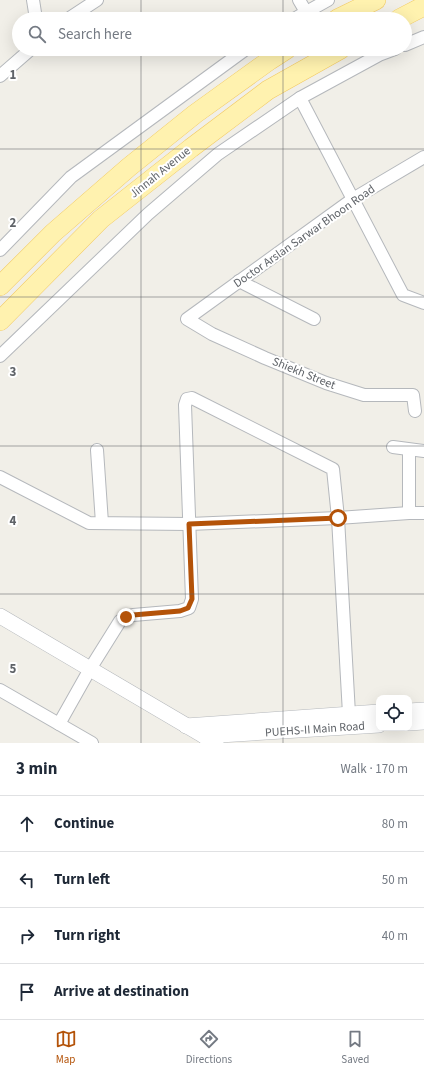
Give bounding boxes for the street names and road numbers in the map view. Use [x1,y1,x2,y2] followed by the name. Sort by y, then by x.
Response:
[126,143,194,202] street label: Jinnah Avenue
[230,181,378,292] street label: Doctor Arslan Sarwar Bhoon Road
[270,353,338,394] street label: Shiekh Street
[264,718,366,741] street label: PUEHS-II Main Road

